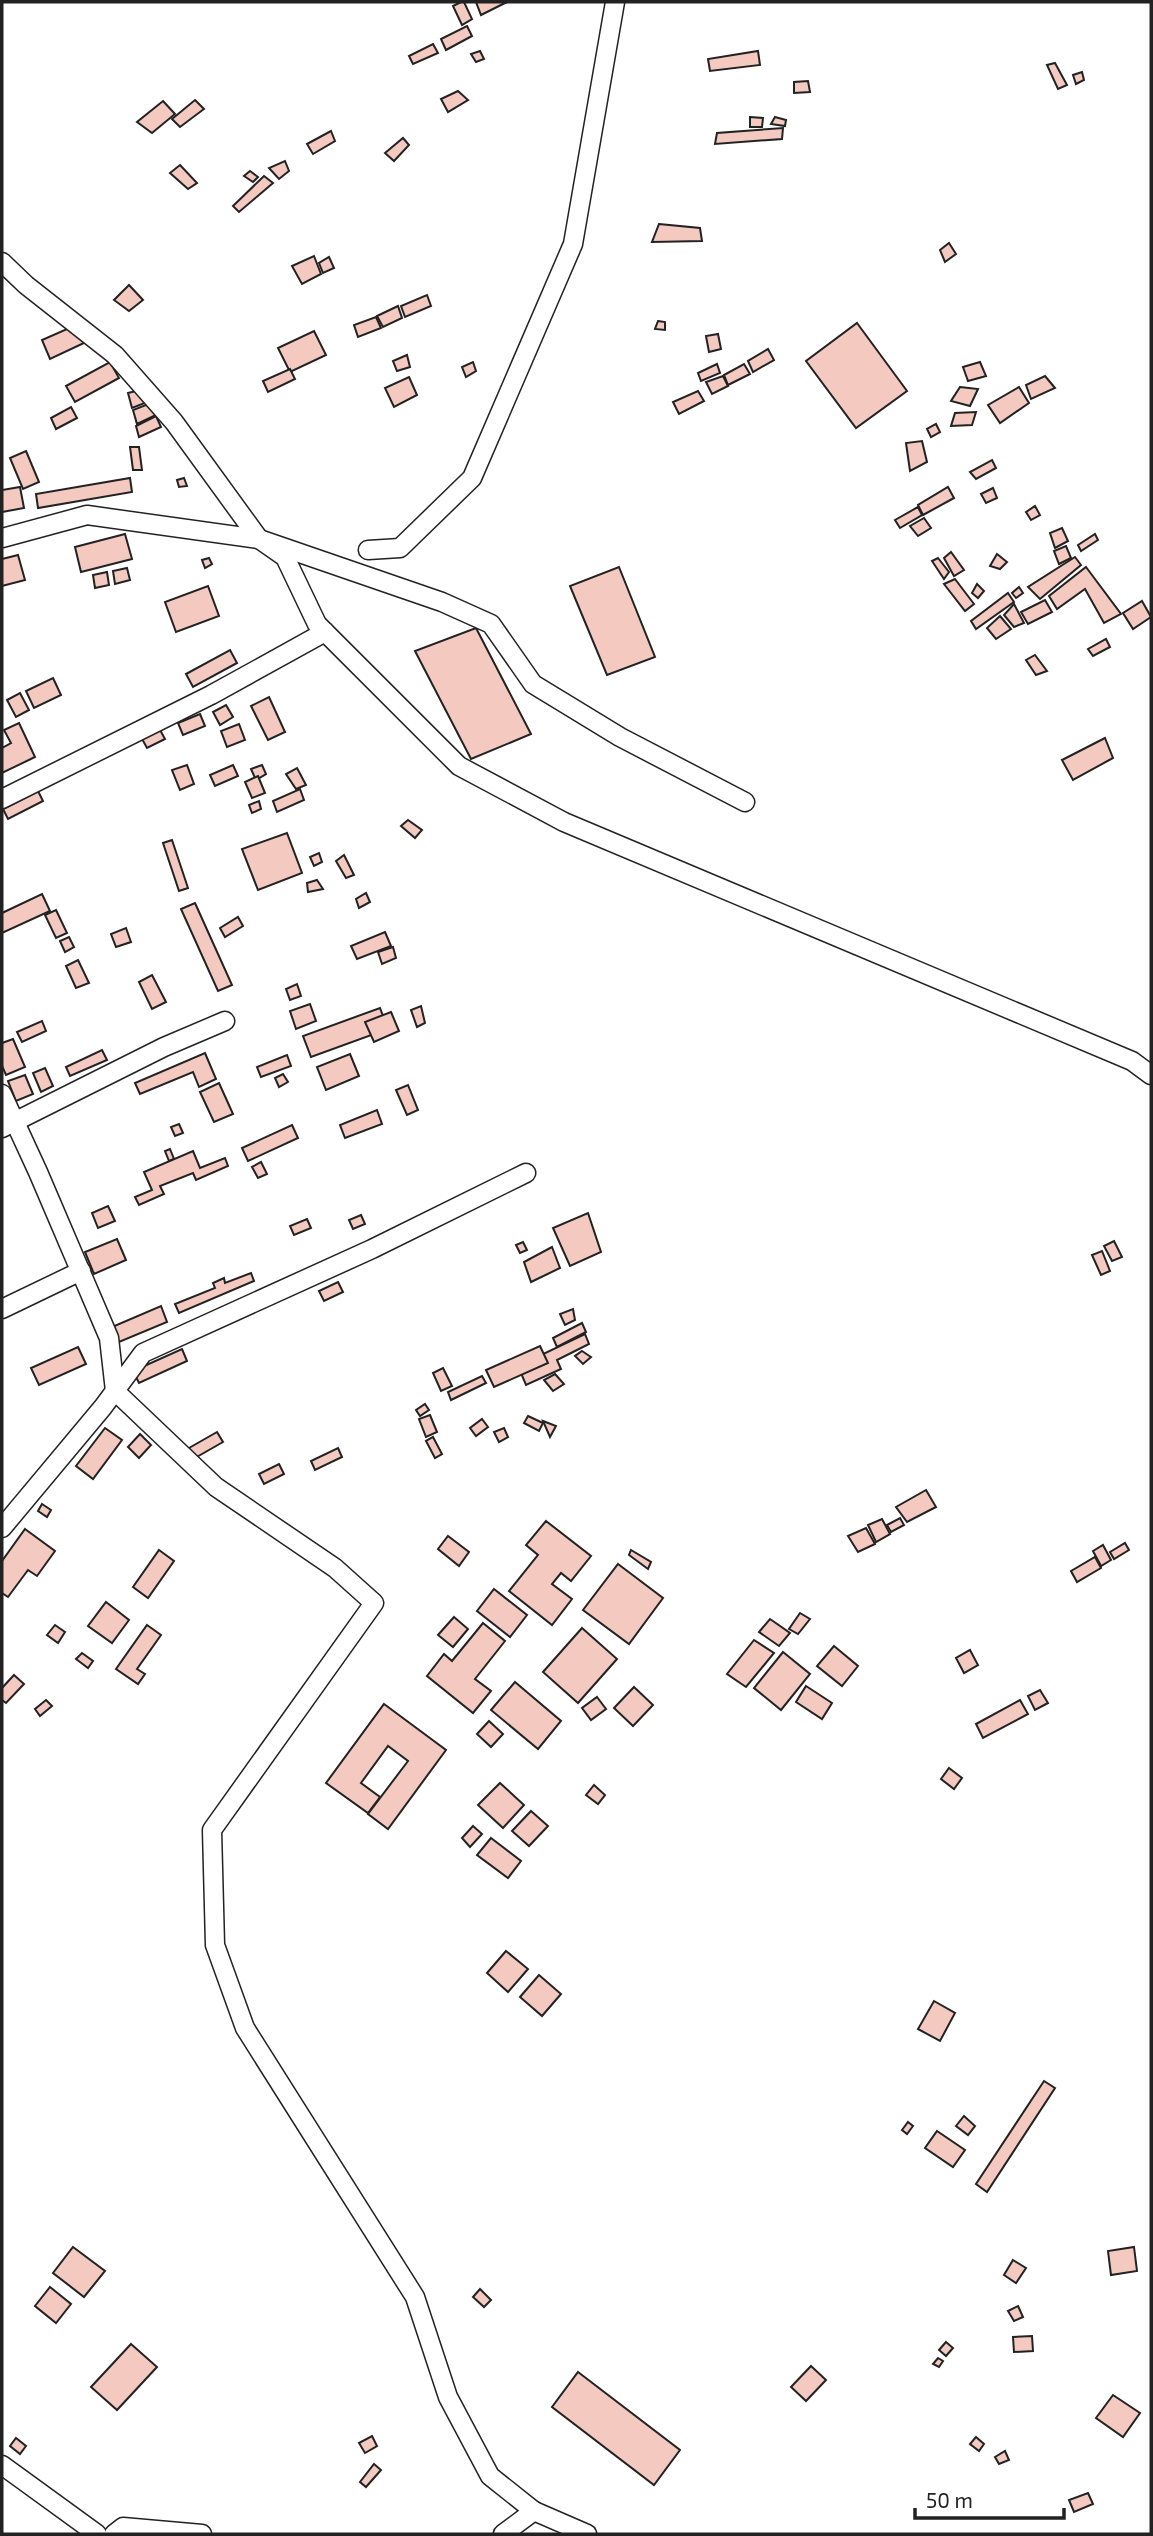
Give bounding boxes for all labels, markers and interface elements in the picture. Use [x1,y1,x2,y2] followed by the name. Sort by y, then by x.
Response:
[915,2476,1064,2520] scale bar
[926,2487,973,2512] text: 50 m

